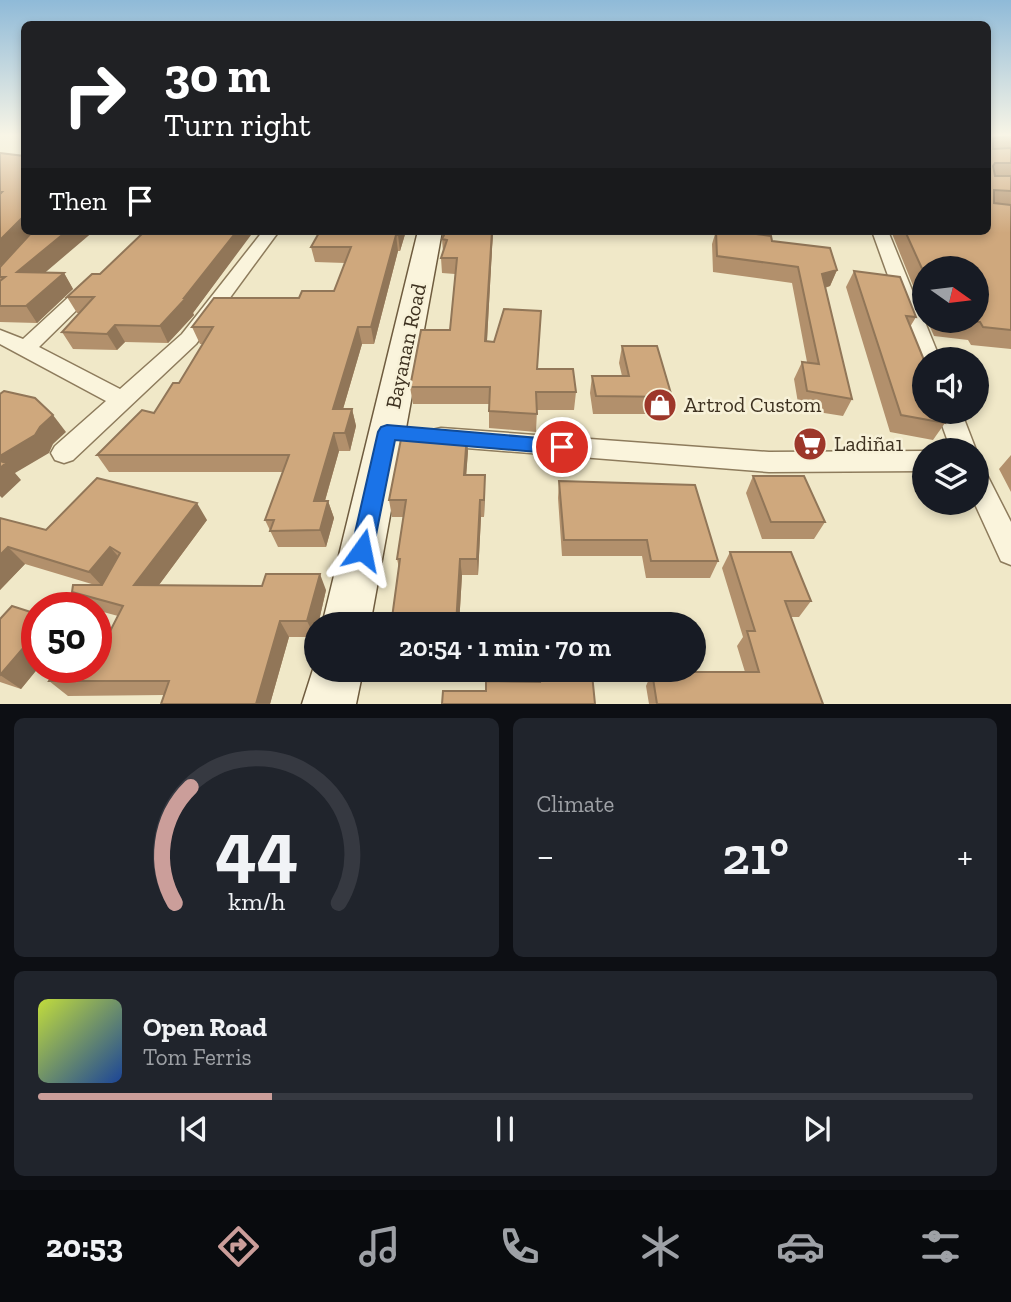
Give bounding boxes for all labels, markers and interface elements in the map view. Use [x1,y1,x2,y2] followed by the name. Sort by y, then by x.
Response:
[164,46,270,105] text: 30 m
[49,49,140,140] icon: right
[164,106,311,144] text: Turn right
[121,182,159,220] icon: arrive
[49,185,107,217] text: Then
[912,256,989,332] north arrow
[912,256,989,515] map controls
[380,281,431,411] street label: Bayanan Road
[912,347,989,424] button: sound
[641,386,679,424] shop icon: Artrod Custom
[684,392,821,417] place label: Artrod Custom
[532,417,592,477] pin
[791,425,829,463] supermarket icon: Ladiña1
[543,428,581,466] icon: arrive
[834,431,903,456] place label: Ladiña1
[912,438,989,515] button: layers
[325,513,399,587] position arrow
[21,592,112,683] speed limit sign: 50
[399,631,611,663] text: 20:54 · 1 min · 70 m
[537,790,614,818] text: Climate
[215,805,298,893] text: 44
[722,825,789,887] text: 21°
[537,833,554,879] text: −
[957,833,973,879] text: +
[228,886,285,916] text: km/h
[143,1011,267,1043] text: Open Road
[143,1043,252,1071] text: Tom Ferris
[175,1110,213,1148] icon: previous
[486,1110,524,1148] icon: pause
[798,1110,836,1148] icon: next
[214,1222,263,1271] icon: directions
[355,1222,404,1271] icon: music
[495,1222,544,1271] icon: phone
[636,1222,685,1271] icon: climate
[776,1222,825,1271] icon: car
[916,1222,965,1271] icon: filters
[46,1227,123,1265] text: 20:53

